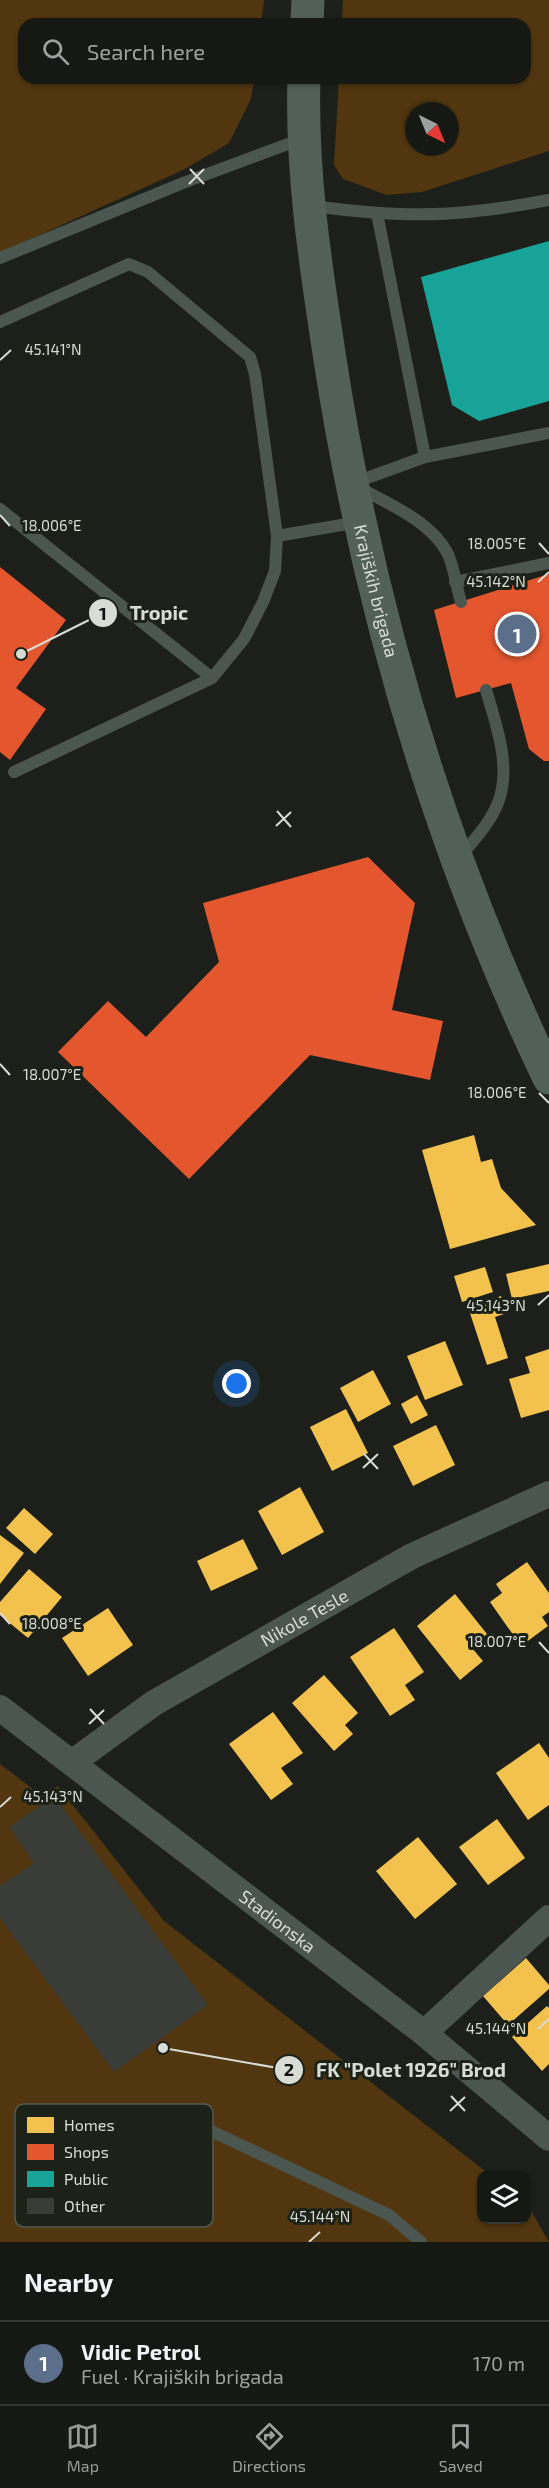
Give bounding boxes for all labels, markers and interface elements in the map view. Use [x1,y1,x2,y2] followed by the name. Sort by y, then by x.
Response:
[18,18,531,84] search box
[39,35,72,68] icon: search
[87,38,205,64] text: Search here
[405,102,459,156] north arrow
[24,340,82,358] text: 45.141°N
[22,516,82,534] text: 18.006°E
[350,522,403,660] street label: Krajiških brigada
[468,534,526,552] text: 18.005°E
[466,572,526,590] text: 45.142°N
[88,594,200,632] callout: Tropic
[130,600,188,624] text: Tropic
[99,602,107,624] text: 1
[498,612,536,656] pin: 1
[23,1065,81,1083] text: 18.007°E
[467,1083,527,1101] text: 18.006°E
[466,1296,526,1314] text: 45.143°N
[222,1369,251,1398] your location
[256,1584,352,1651] street label: Nikole Tesle
[22,1614,82,1632] text: 18.008°E
[468,1632,526,1650] text: 18.007°E
[23,1787,83,1805] text: 45.143°N
[235,1885,320,1957] street label: Stadionska
[466,2019,526,2037] text: 45.144°N
[274,2051,519,2089] callout: FK "Polet 1926" Brod
[316,2057,506,2081] text: FK "Polet 1926" Brod
[284,2058,294,2080] text: 2
[15,2104,213,2227] legend
[64,2115,115,2134] text: Homes
[64,2142,109,2161] text: Shops
[64,2169,108,2188] text: Public
[477,2170,531,2224] map controls
[477,2170,531,2224] button: layers
[64,2196,106,2215] text: Other
[290,2207,350,2225] text: 45.144°N
[24,2266,113,2297] text: Nearby
[81,2338,201,2364] text: Vidic Petrol
[39,2351,48,2375] text: 1
[473,2351,525,2375] text: 170 m
[81,2364,284,2388] text: Fuel · Krajiških brigada
[66,2420,99,2475] tab: Map
[232,2420,306,2475] tab: Directions
[439,2420,483,2475] tab: Saved

